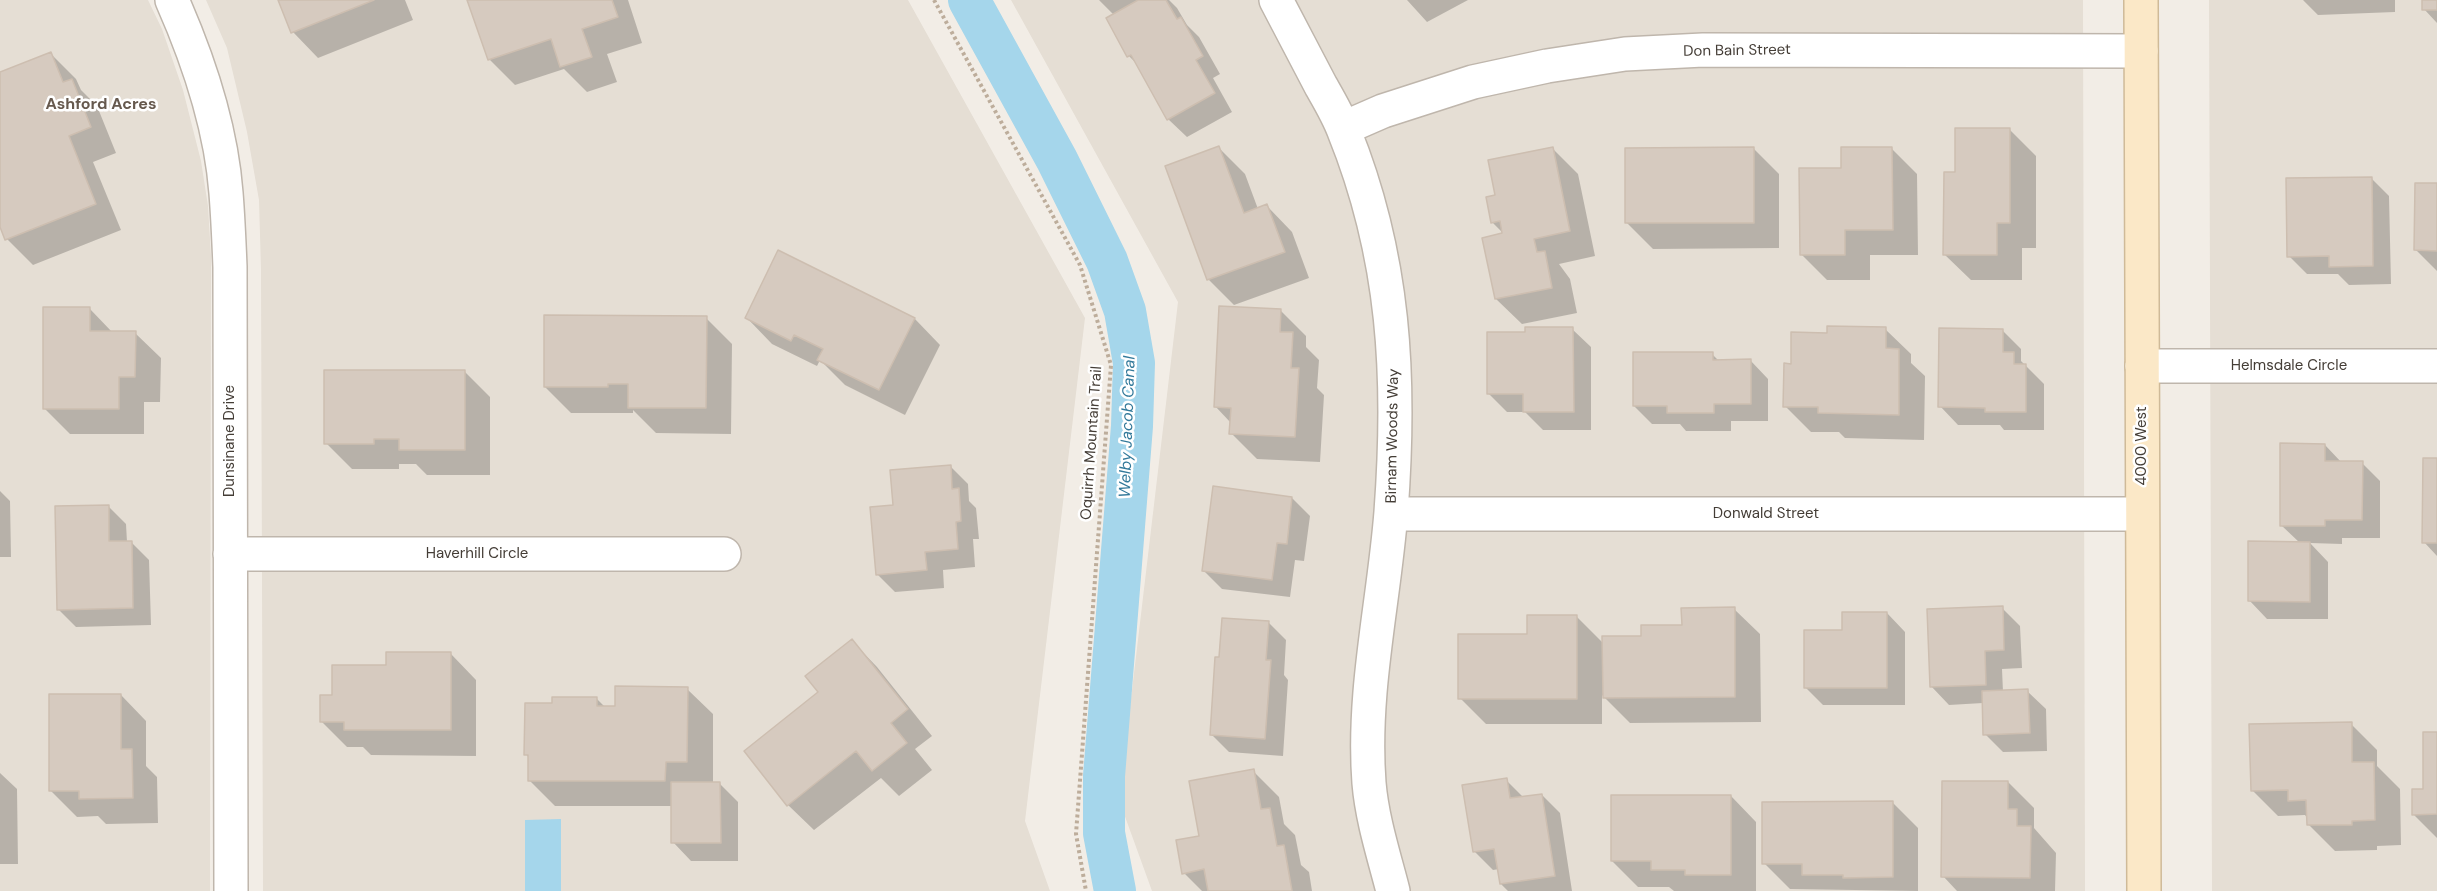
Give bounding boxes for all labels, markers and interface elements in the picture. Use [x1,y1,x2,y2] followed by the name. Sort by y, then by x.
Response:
[1683,41,1791,61] street label: Don Bain Street
[45,95,157,115] district label: Ashford Acres
[1116,356,1140,498] water label: Welby Jacob Canal
[2231,357,2347,375] street label: Helmsdale Circle
[1078,366,1106,520] street label: Oquirrh Mountain Trail
[1383,368,1403,504] street label: Birnam Woods Way
[221,385,239,497] street label: Dunsinane Drive
[2133,406,2151,486] street label: 4000 West
[1713,505,1819,523] street label: Donwald Street
[426,545,528,563] street label: Haverhill Circle

